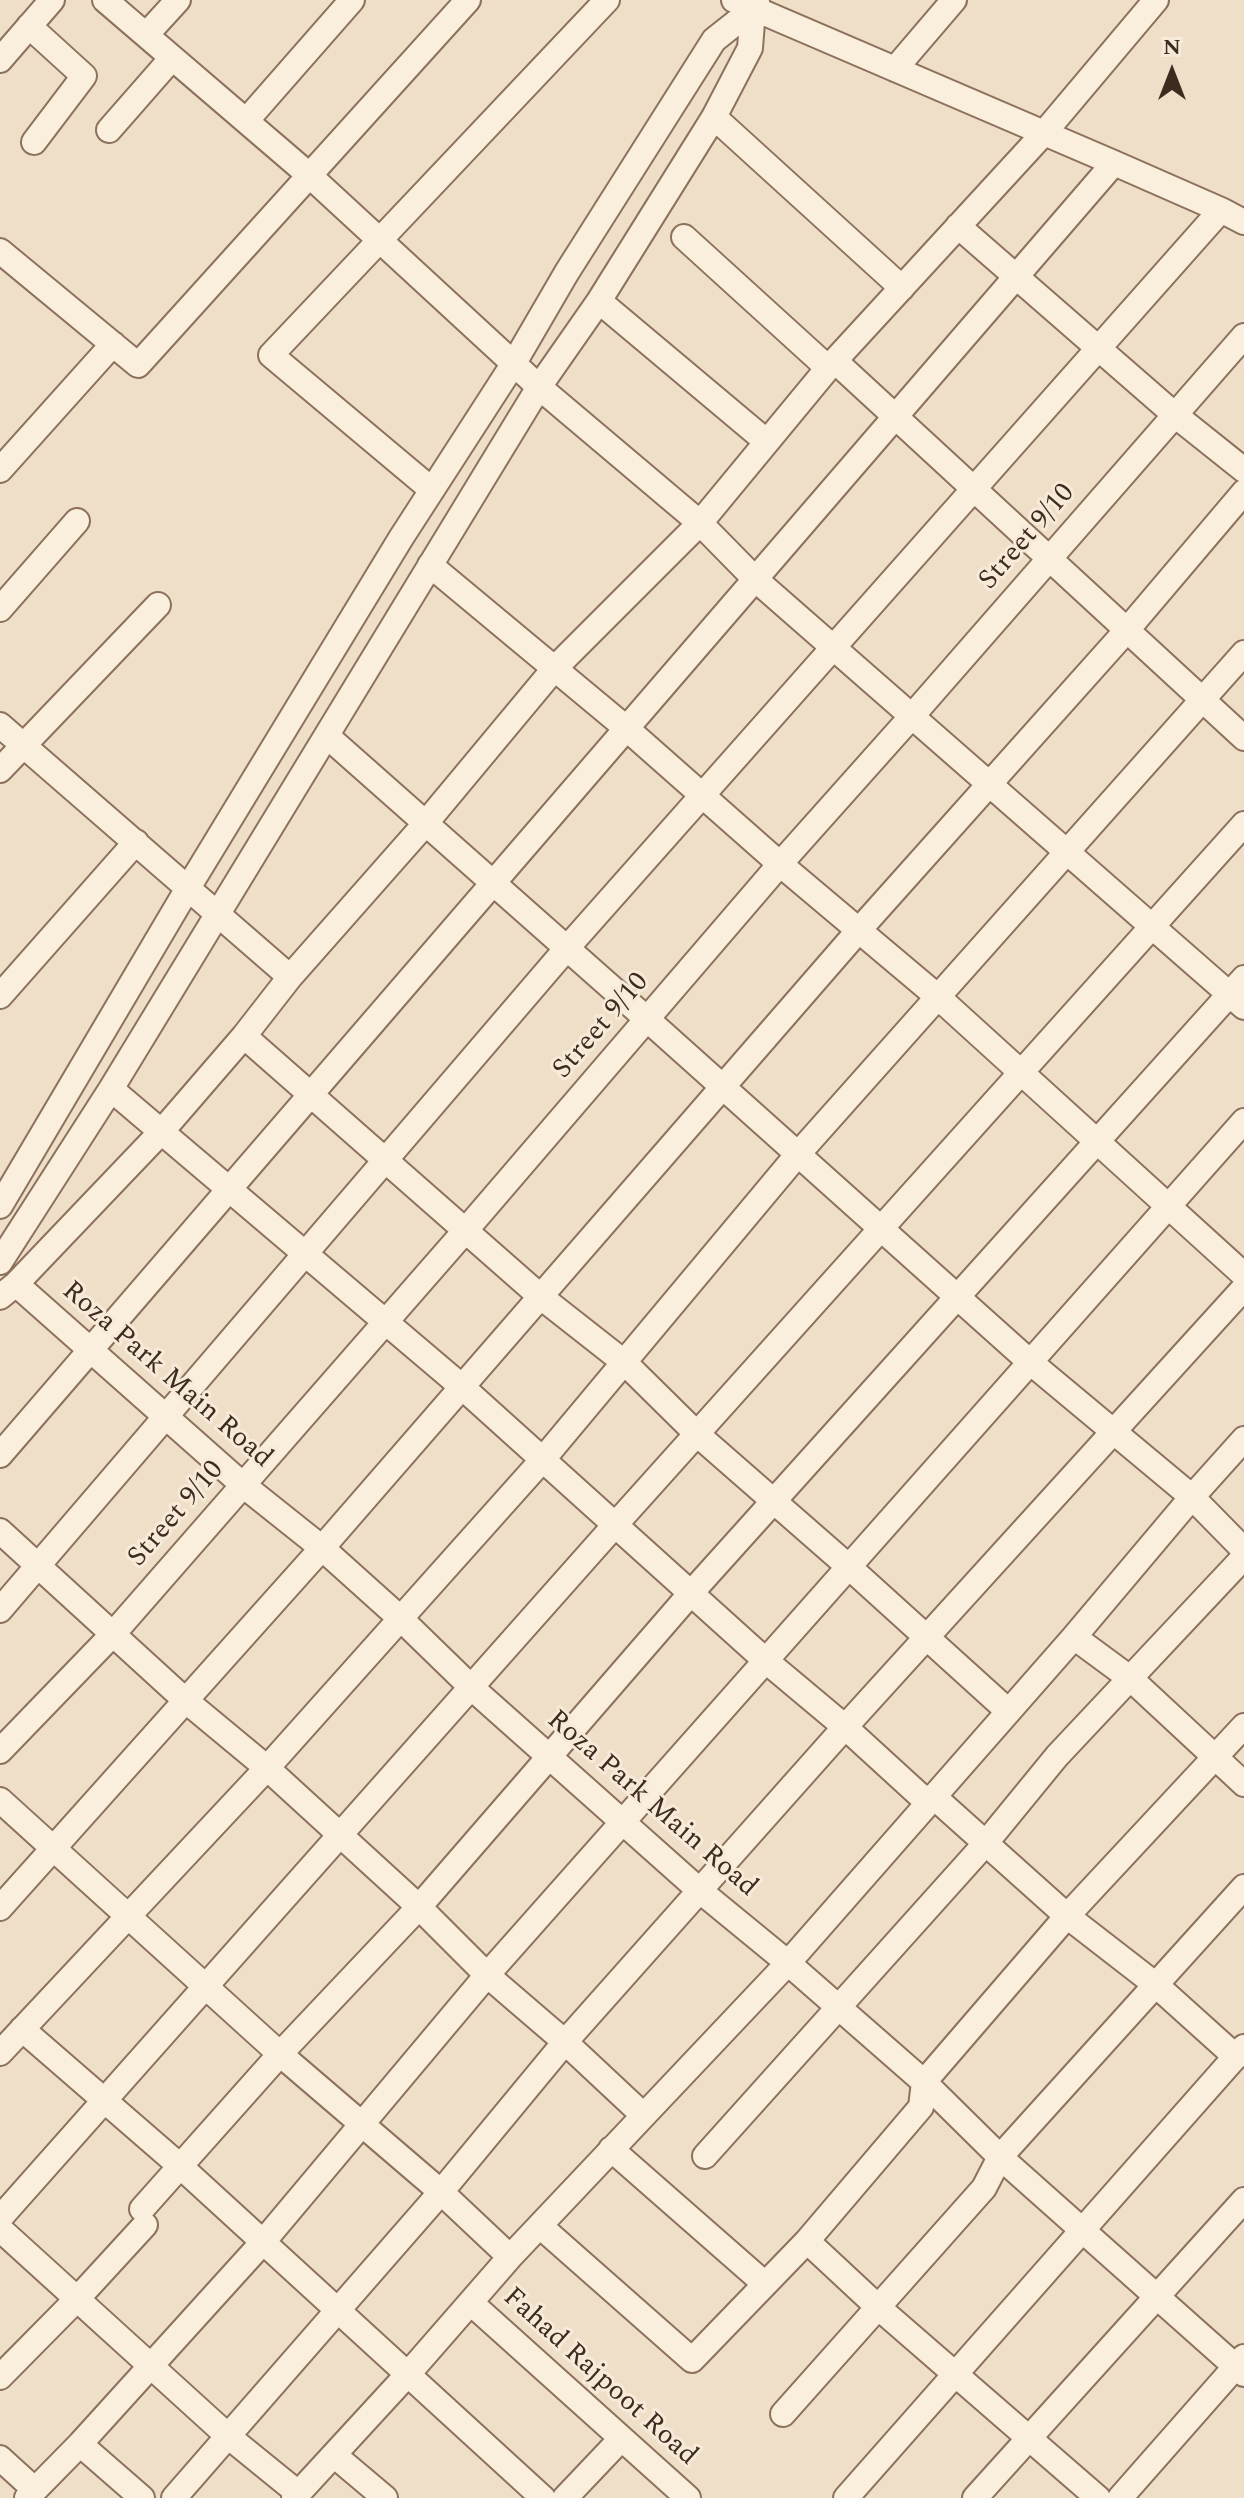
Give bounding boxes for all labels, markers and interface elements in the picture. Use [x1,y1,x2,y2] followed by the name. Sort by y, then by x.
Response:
[1163,31,1181,64] text: N
[1132,32,1212,112] north arrow
[973,478,1083,598] street label: Street 9/10
[547,967,657,1087] street label: Street 9/10
[54,1275,278,1477] street label: Roza Park Main Road
[122,1455,232,1575] street label: Street 9/10
[539,1704,763,1906] street label: Roza Park Main Road
[495,2282,703,2474] street label: Fahad Rajpoot Road

